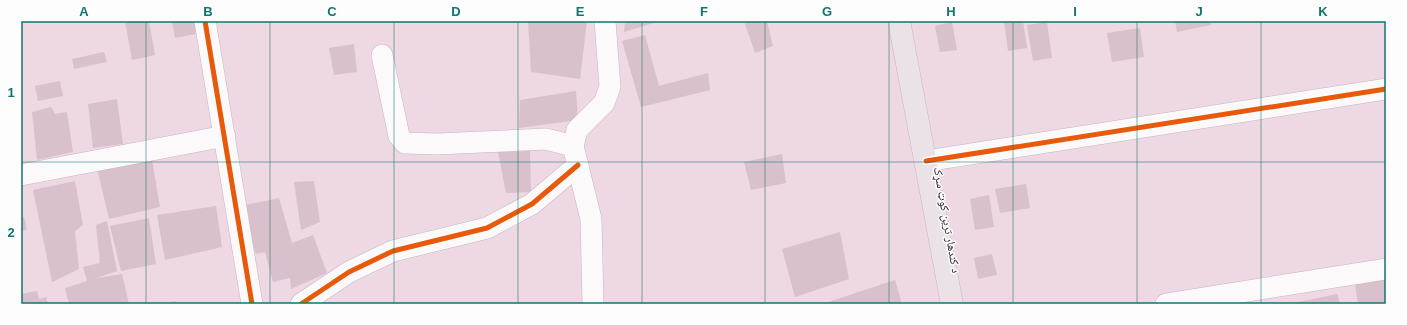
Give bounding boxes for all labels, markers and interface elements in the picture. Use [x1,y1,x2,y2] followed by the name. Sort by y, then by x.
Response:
[79,4,89,19] text: A
[203,4,213,19] text: B
[327,4,337,19] text: C
[451,4,461,19] text: D
[576,4,585,19] text: E
[700,4,708,19] text: F
[822,4,832,19] text: G
[946,4,956,19] text: H
[1073,4,1077,19] text: I
[1195,4,1203,19] text: J
[1318,4,1328,19] text: K
[7,85,15,100] text: 1
[930,166,963,274] street label: د کندهار ترين کوټ سړک
[7,225,15,240] text: 2

